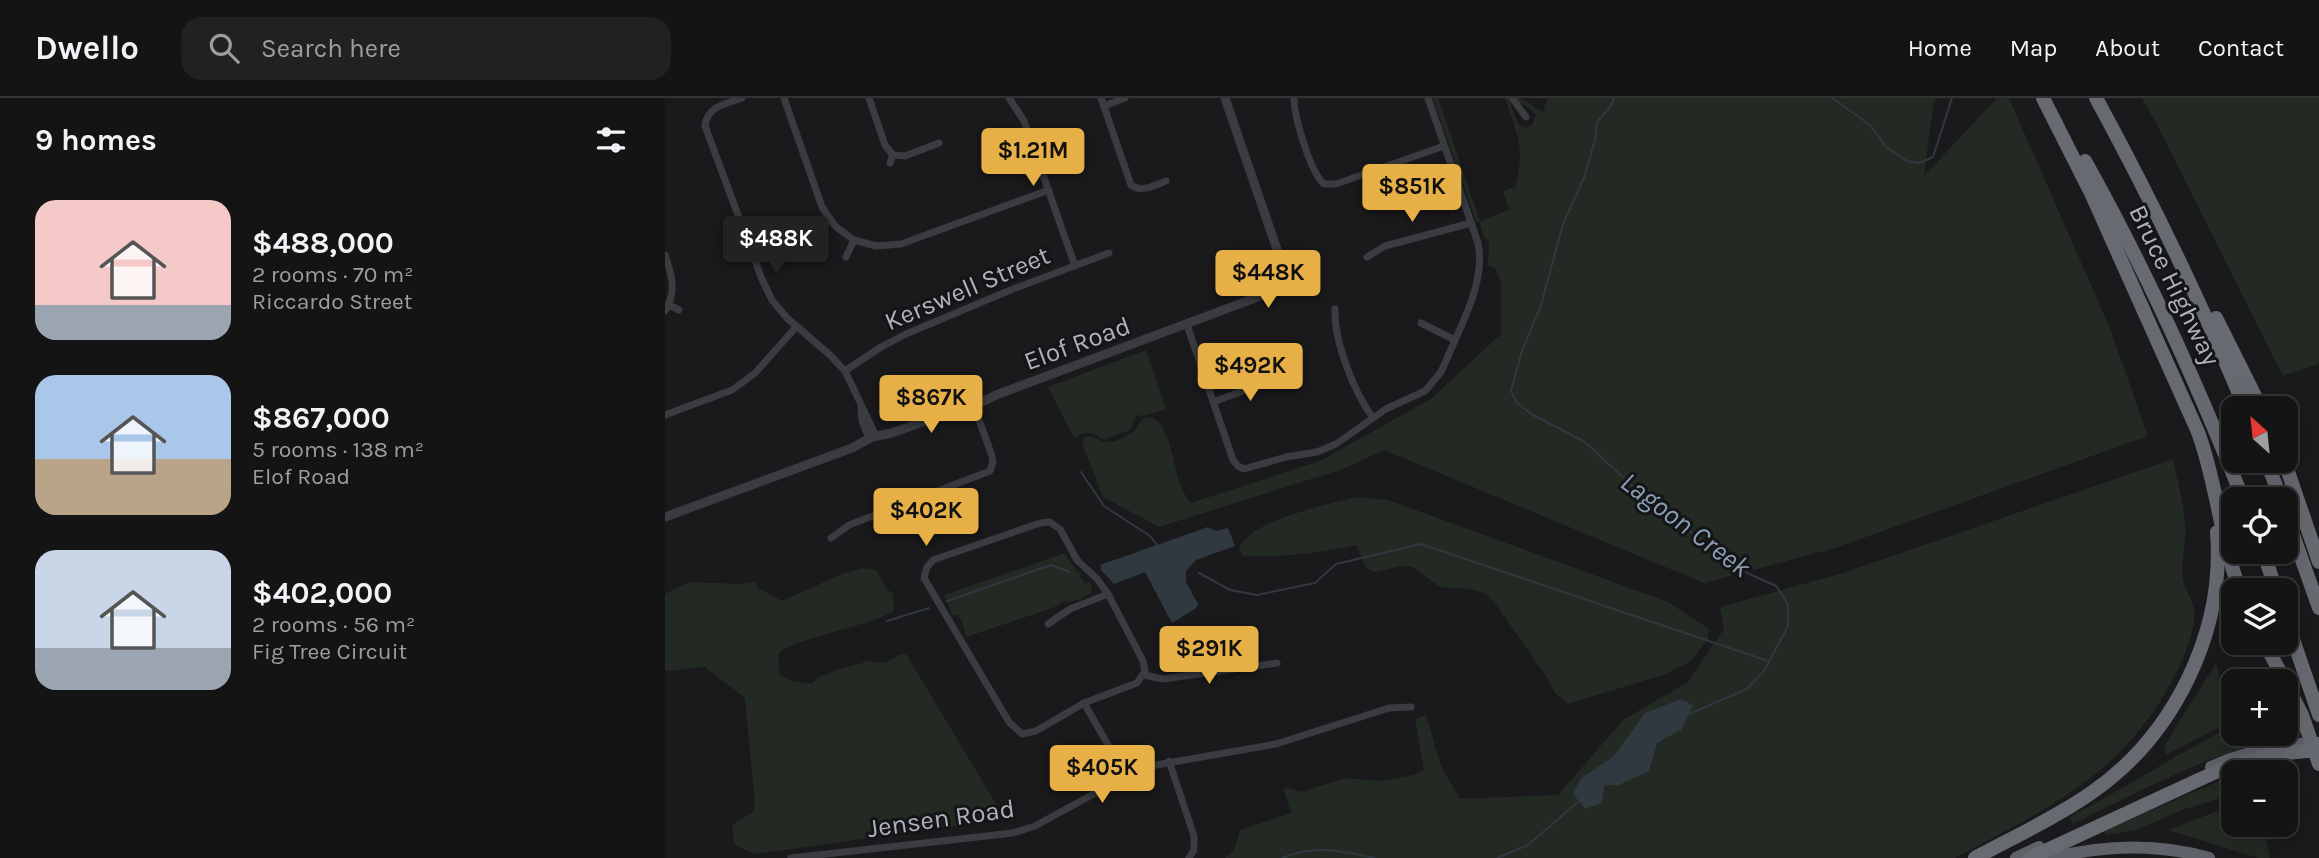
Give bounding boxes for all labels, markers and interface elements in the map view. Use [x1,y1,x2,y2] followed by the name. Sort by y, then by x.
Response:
[181,17,671,80] search box
[35,29,139,67] text: Dwello
[205,29,243,67] icon: search
[261,33,401,64] text: Search here
[1908,34,1972,62] text: Home
[2010,34,2057,62] text: Map
[2095,34,2160,62] text: About
[2198,34,2284,62] text: Contact
[592,121,630,159] icon: filters
[35,122,157,158] text: 9 homes
[976,129,1090,188] pin: $1.21M
[997,137,1069,164] text: $1.21M
[1363,164,1461,224] pin: $851K
[1378,173,1446,200] text: $851K
[2122,200,2227,371] street label: Bruce Highway
[727,216,825,276] pin: $488K
[252,225,394,261] text: $488,000
[739,225,813,252] text: $488K
[91,228,175,312] icon: home
[880,240,1055,337] street label: Kerswell Street
[1219,250,1317,310] pin: $448K
[1231,259,1305,286] text: $448K
[252,261,414,288] text: 2 rooms · 70 m²
[252,288,412,315] text: Riccardo Street
[1020,310,1135,377] street label: Elof Road
[1201,344,1299,403] pin: $492K
[1214,352,1286,379] text: $492K
[882,376,980,435] pin: $867K
[895,384,967,411] text: $867K
[2221,396,2298,472] north arrow
[2221,396,2298,837] map controls
[252,400,390,436] text: $867,000
[91,403,175,487] icon: home
[252,436,424,463] text: 5 rooms · 138 m²
[252,463,350,490] text: Elof Road
[1614,465,1758,584] water label: Lagoon Creek
[2221,487,2298,564] button: locate
[877,489,975,548] pin: $402K
[889,497,963,524] text: $402K
[252,575,392,611] text: $402,000
[91,578,175,662] icon: home
[2221,578,2298,655] button: layers
[252,611,415,638] text: 2 rooms · 56 m²
[1160,626,1258,686] pin: $291K
[1175,635,1243,662] text: $291K
[252,638,407,665] text: Fig Tree Circuit
[2221,669,2298,746] button: +
[1053,746,1151,805] pin: $405K
[1066,754,1138,781] text: $405K
[2221,760,2298,837] button: −
[866,793,1017,844] street label: Jensen Road

